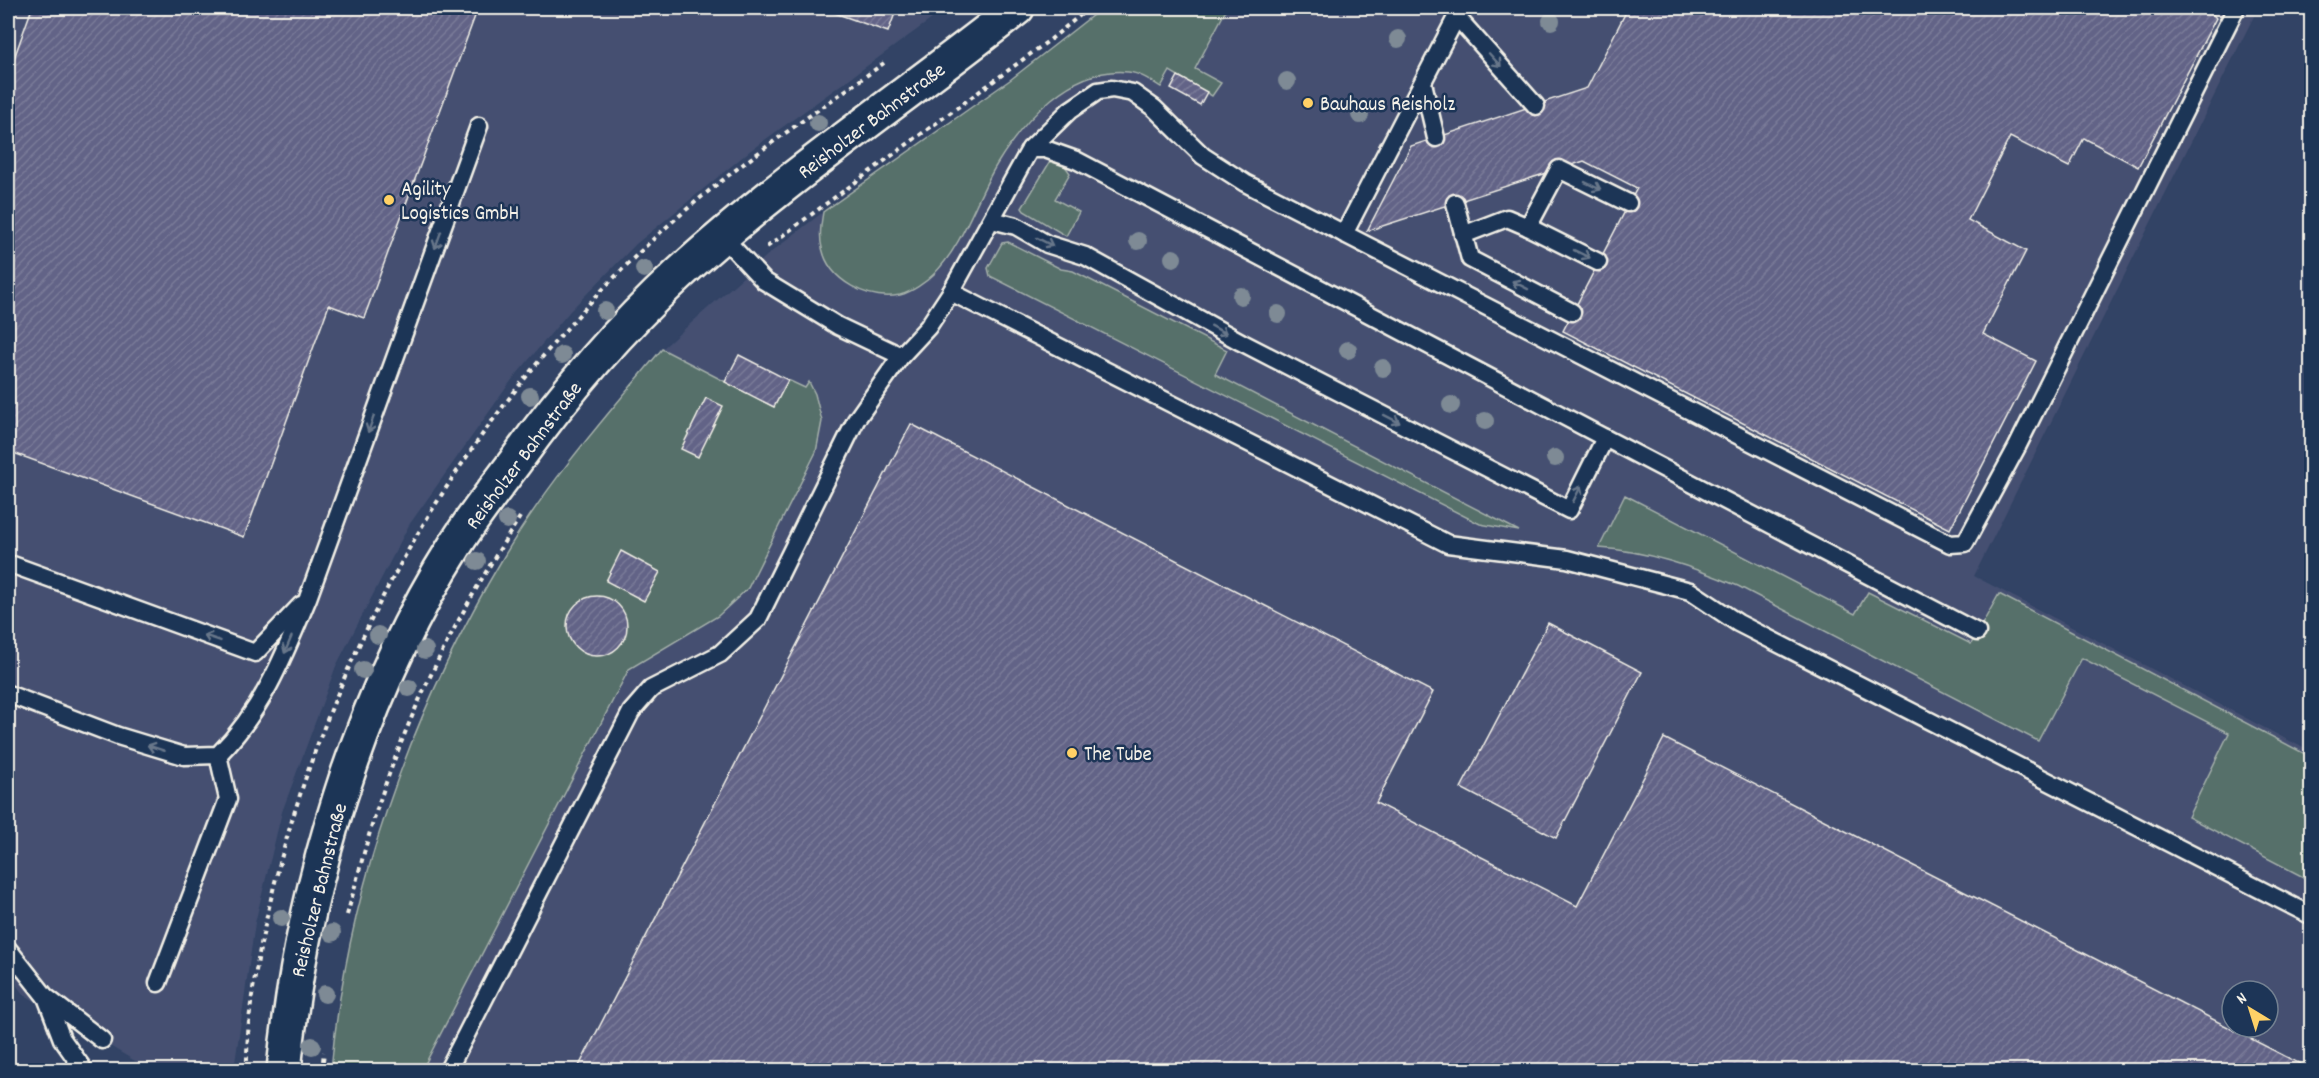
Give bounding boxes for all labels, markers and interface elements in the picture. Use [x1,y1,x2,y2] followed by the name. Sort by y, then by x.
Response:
[1488,52,1502,67] one-way arrow
[793,57,953,188] street label: Reisholzer Bahnstraße
[1320,91,1455,121] place label: Bauhaus Reisholz
[1301,96,1315,110] marker: Bauhaus Reisholz
[401,176,519,230] place label: Agility Logistics GmbH
[1584,181,1602,193] one-way arrow
[382,193,396,207] marker: Agility Logistics GmbH
[432,230,443,249] one-way arrow
[1036,237,1054,248] one-way arrow
[1573,249,1591,260] one-way arrow
[1512,279,1530,290] one-way arrow
[1210,324,1227,336] one-way arrow
[460,377,591,537] street label: Reisholzer Bahnstraße
[365,414,376,432] one-way arrow
[1383,414,1401,426] one-way arrow
[1571,486,1583,504] one-way arrow
[203,632,222,643] one-way arrow
[282,636,293,654] one-way arrow
[147,741,166,752] one-way arrow
[1084,741,1152,771] place label: The Tube
[1065,746,1079,760] marker: The Tube
[285,800,357,981] street label: Reisholzer Bahnstraße
[2220,979,2280,1039] north arrow
[2232,988,2253,1011] text: N

